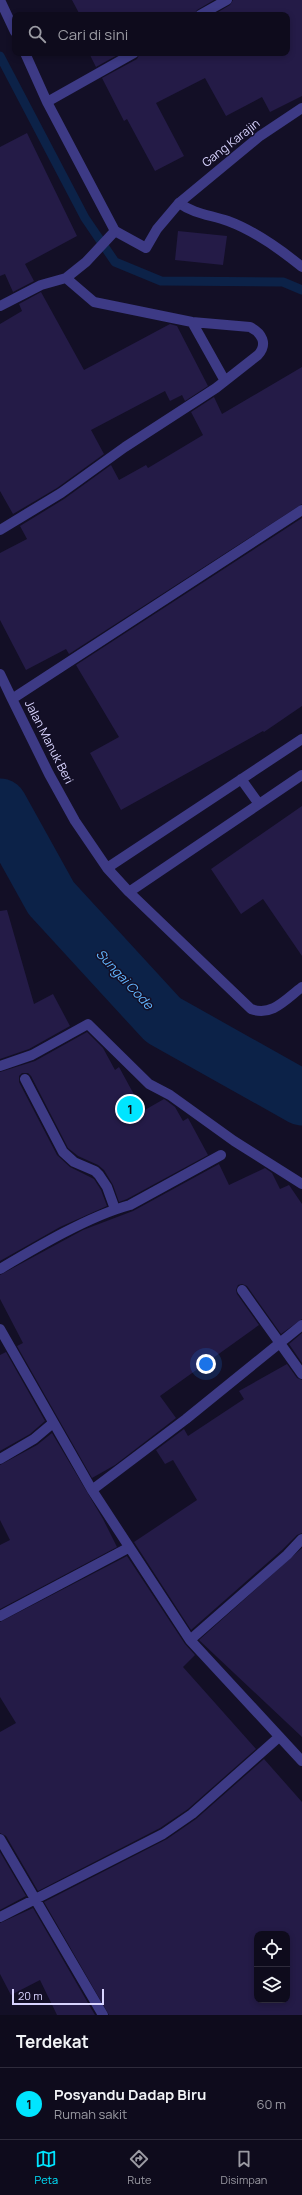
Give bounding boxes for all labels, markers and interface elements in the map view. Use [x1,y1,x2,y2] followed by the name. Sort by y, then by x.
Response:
[12,12,290,56] search box
[26,23,48,45] icon: search
[58,24,128,45] text: Cari di sini
[198,115,263,171] street label: Gang Karajin
[21,697,78,787] street label: Jalan Manuk Beri
[92,945,159,1014] water label: Sungai Code
[117,1094,143,1124] pin: 1
[196,1354,216,1374] your location
[254,1931,290,2003] map controls
[254,1931,290,1967] button: locate
[254,1967,290,2003] button: layers
[12,1987,104,2006] scale bar
[18,1988,43,2003] text: 20 m
[16,2030,89,2053] text: Terdekat
[54,2084,206,2105] text: Posyandu Dadap Biru
[26,2095,32,2113] text: 1
[256,2095,286,2113] text: 60 m
[54,2105,127,2123] text: Rumah sakit
[35,2148,58,2187] tab: Peta
[127,2148,151,2187] tab: Rute
[221,2148,267,2187] tab: Disimpan

